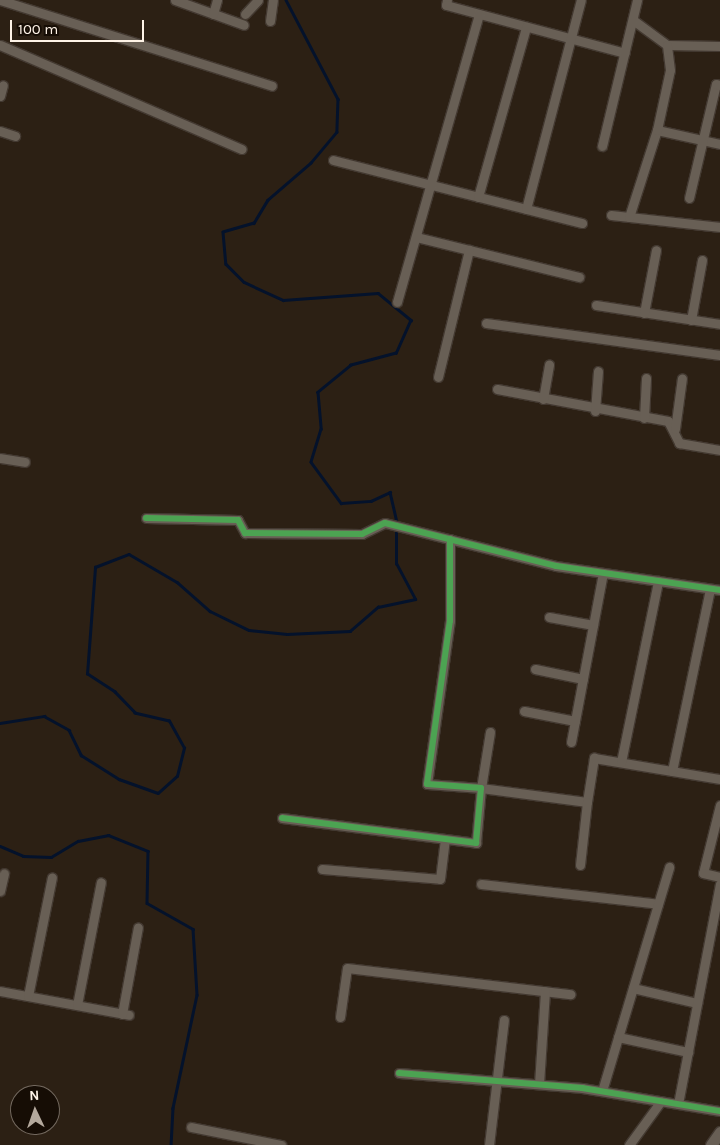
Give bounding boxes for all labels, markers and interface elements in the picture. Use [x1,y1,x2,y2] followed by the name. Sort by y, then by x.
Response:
[12,10,146,42] scale bar
[18,20,58,38] text: 100 m
[10,1085,60,1135] north arrow
[29,1087,40,1104] text: N

